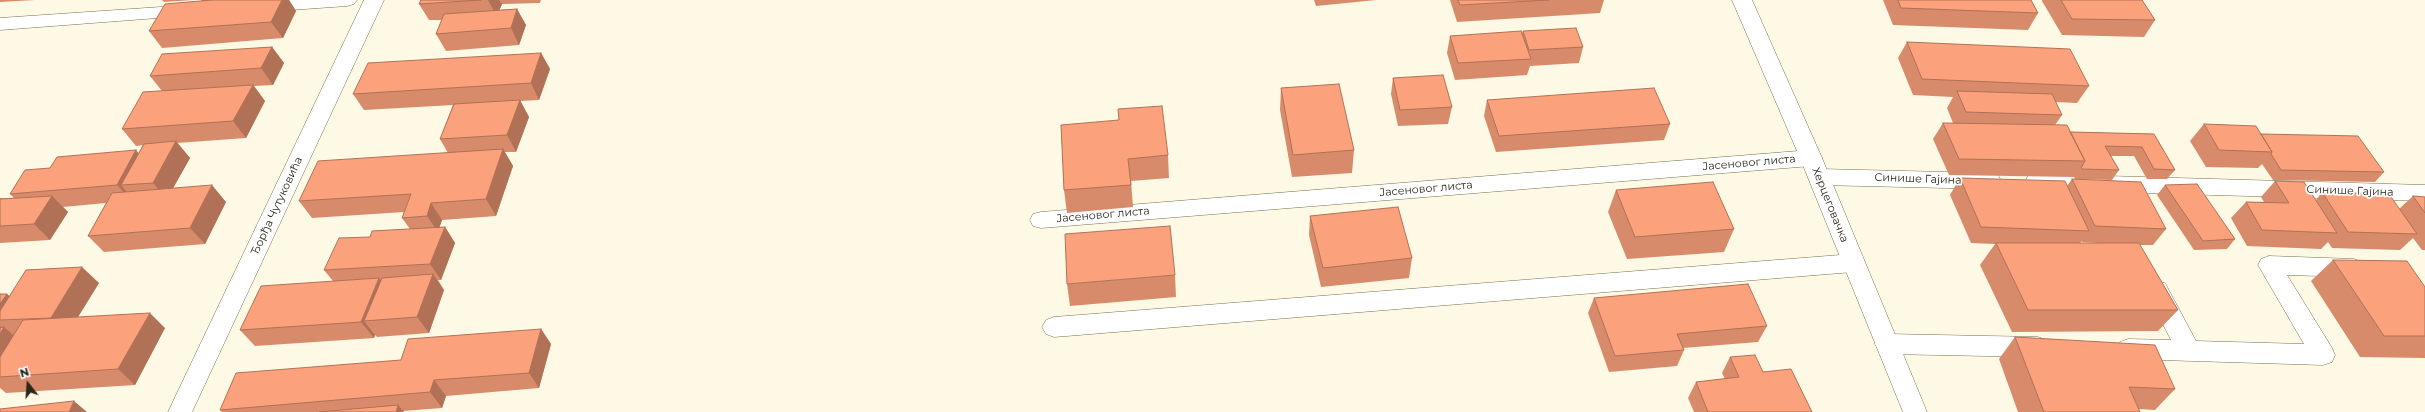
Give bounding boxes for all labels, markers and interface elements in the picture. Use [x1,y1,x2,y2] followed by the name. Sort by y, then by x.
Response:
[1702,152,1796,174] street label: Јасеновог листа
[248,155,306,257] street label: Ђорђа Чутуковића
[1809,166,1851,244] street label: Херцеговачка
[1874,171,1962,187] street label: Синише Гајина
[1379,178,1473,200] street label: Јасеновог листа
[2306,183,2394,199] street label: Синише Гајина
[1056,204,1150,226] street label: Јасеновог листа
[8,364,48,404] north arrow
[18,365,31,381] text: N

